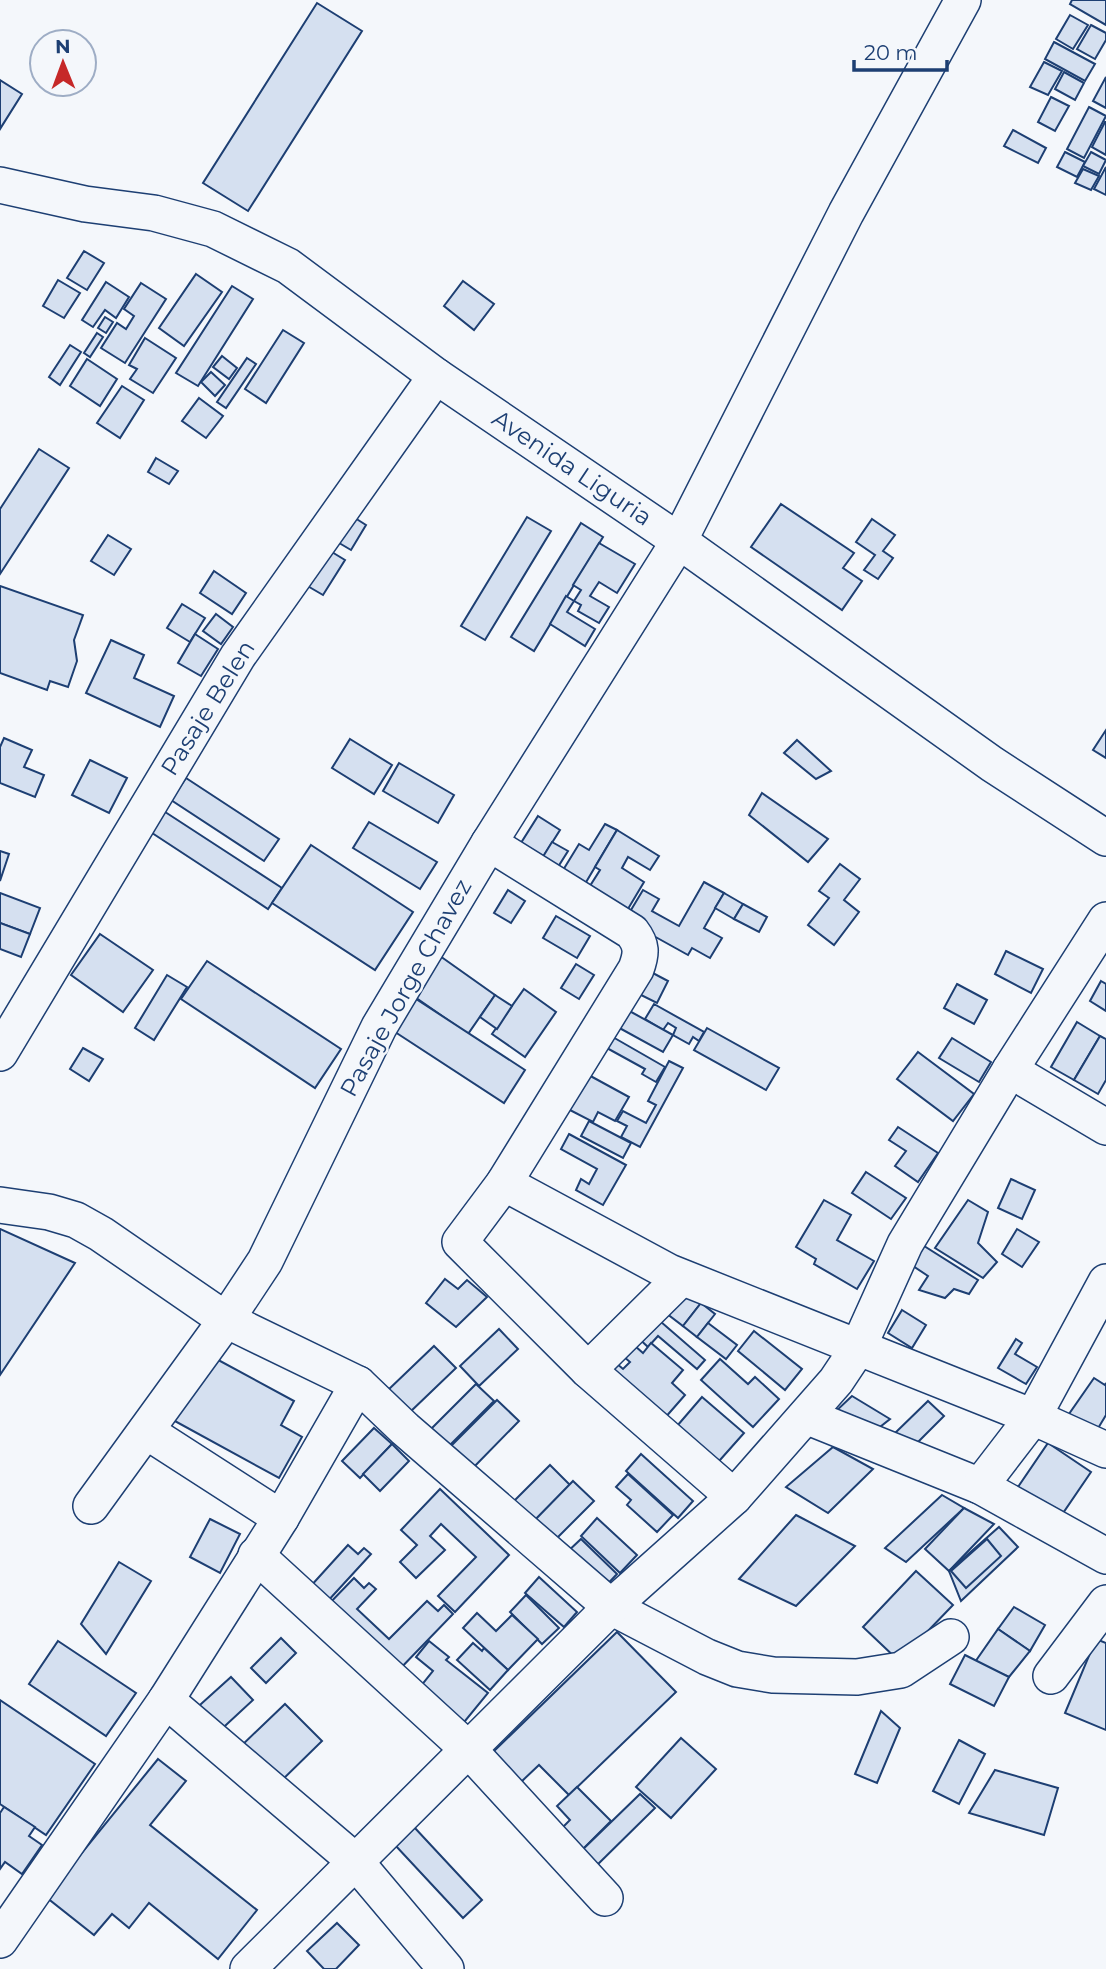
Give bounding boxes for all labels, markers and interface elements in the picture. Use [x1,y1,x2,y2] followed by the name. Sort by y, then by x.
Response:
[28,28,98,98] north arrow
[854,28,947,72] scale bar
[55,35,71,58] text: N
[864,40,918,65] text: 20 m
[487,403,658,532] street label: Avenida Liguria
[154,635,261,781] street label: Pasaje Belen
[334,874,477,1102] street label: Pasaje Jorge Chavez

